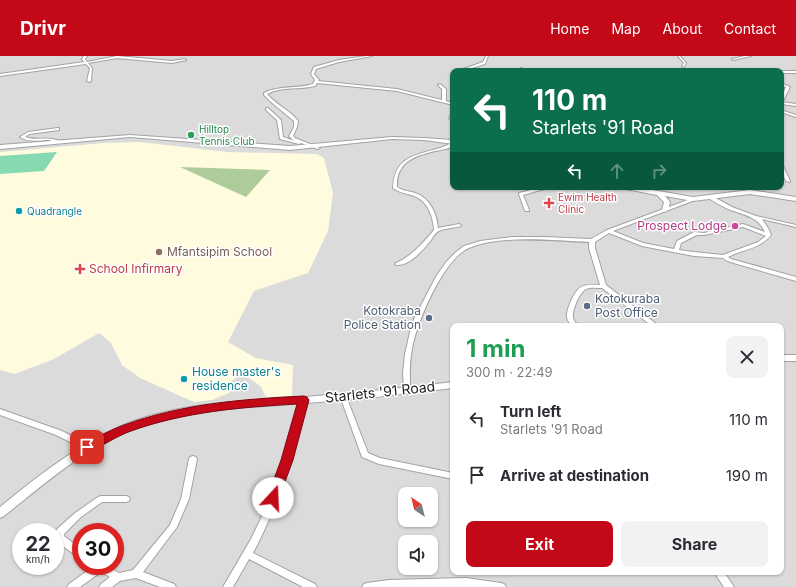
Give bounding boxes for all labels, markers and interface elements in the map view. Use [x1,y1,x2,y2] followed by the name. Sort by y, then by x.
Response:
[20,17,66,40] text: Drivr
[550,20,589,37] text: Home
[611,20,641,37] text: Map
[663,20,702,37] text: About
[724,20,776,37] text: Contact
[532,83,607,117] text: 110 m
[466,84,518,136] icon: left
[532,117,674,138] text: Starlets '91 Road
[199,123,255,147] place label: Hilltop Tennis Club
[186,130,196,140] marker: Hilltop Tennis Club
[564,160,586,182] icon: left
[606,160,628,182] icon: ahead
[648,160,670,182] icon: right
[558,191,617,215] place label: Ewim Health Clinic
[543,197,555,209] marker: Ewim Health Clinic
[27,205,82,217] place label: Quadrangle
[14,206,24,216] marker: Quadrangle
[637,218,727,233] place label: Prospect Lodge
[730,221,740,231] marker: Prospect Lodge
[167,244,272,259] place label: Mfantsipim School
[154,247,164,257] marker: Mfantsipim School
[89,261,183,276] place label: School Infirmary
[74,263,86,275] marker: School Infirmary
[595,291,660,320] place label: Kotokuraba Post Office
[582,301,592,311] marker: Kotokuraba Post Office
[344,303,421,332] place label: Kotokraba Police Station
[424,313,434,323] marker: Kotokraba Police Station
[466,334,525,363] text: 1 min
[726,336,768,378] button: close
[192,364,281,393] place label: House master's residence
[466,364,553,380] text: 300 m · 22:49
[179,374,189,384] marker: House master's residence
[324,377,436,406] street label: Starlets '91 Road
[500,402,561,421] text: Turn left
[466,408,488,430] icon: left
[729,410,768,429] text: 110 m
[500,421,603,437] text: Starlets '91 Road
[70,430,104,464] pin
[76,436,98,458] icon: arrive
[466,464,488,486] icon: arrive
[500,466,649,485] text: Arrive at destination
[726,466,768,485] text: 190 m
[252,477,294,519] position arrow
[398,487,438,527] north arrow
[398,487,438,575] map controls
[466,521,613,567] button: Exit
[621,521,768,567] button: Share
[72,523,124,575] speed limit sign: 30
[25,532,51,556] text: 22
[398,535,438,575] button: sound
[26,553,50,565] text: km/h

